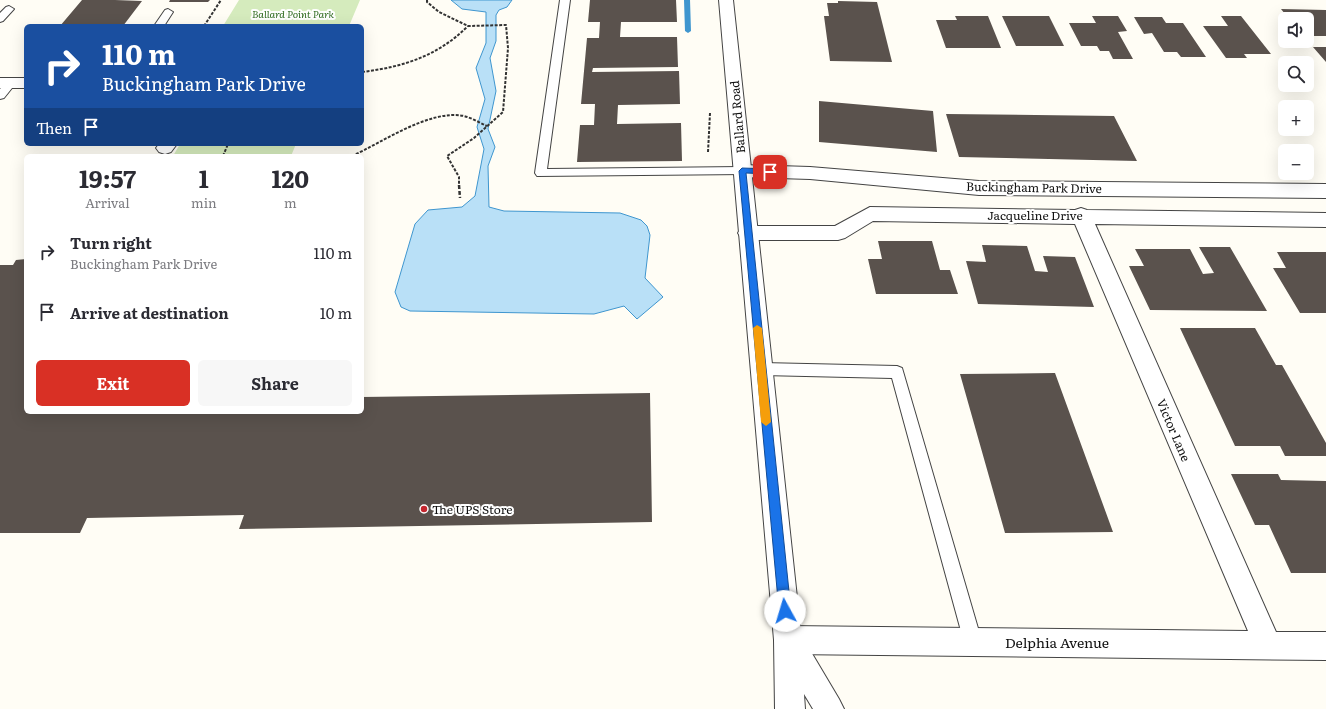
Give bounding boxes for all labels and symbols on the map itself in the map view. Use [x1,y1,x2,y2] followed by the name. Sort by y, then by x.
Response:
[252,6,334,21] park label: Ballard Point Park
[725,79,749,154] street label: Ballard Road
[753,155,787,189] pin
[966,177,1102,197] street label: Buckingham Park Drive
[987,206,1083,224] street label: Jacqueline Drive
[1153,396,1195,464] street label: Victor Lane
[432,500,512,518] place label: The UPS Store
[419,504,429,514] marker: The UPS Store
[764,590,806,632] position arrow
[1005,632,1109,652] street label: Delphia Avenue

